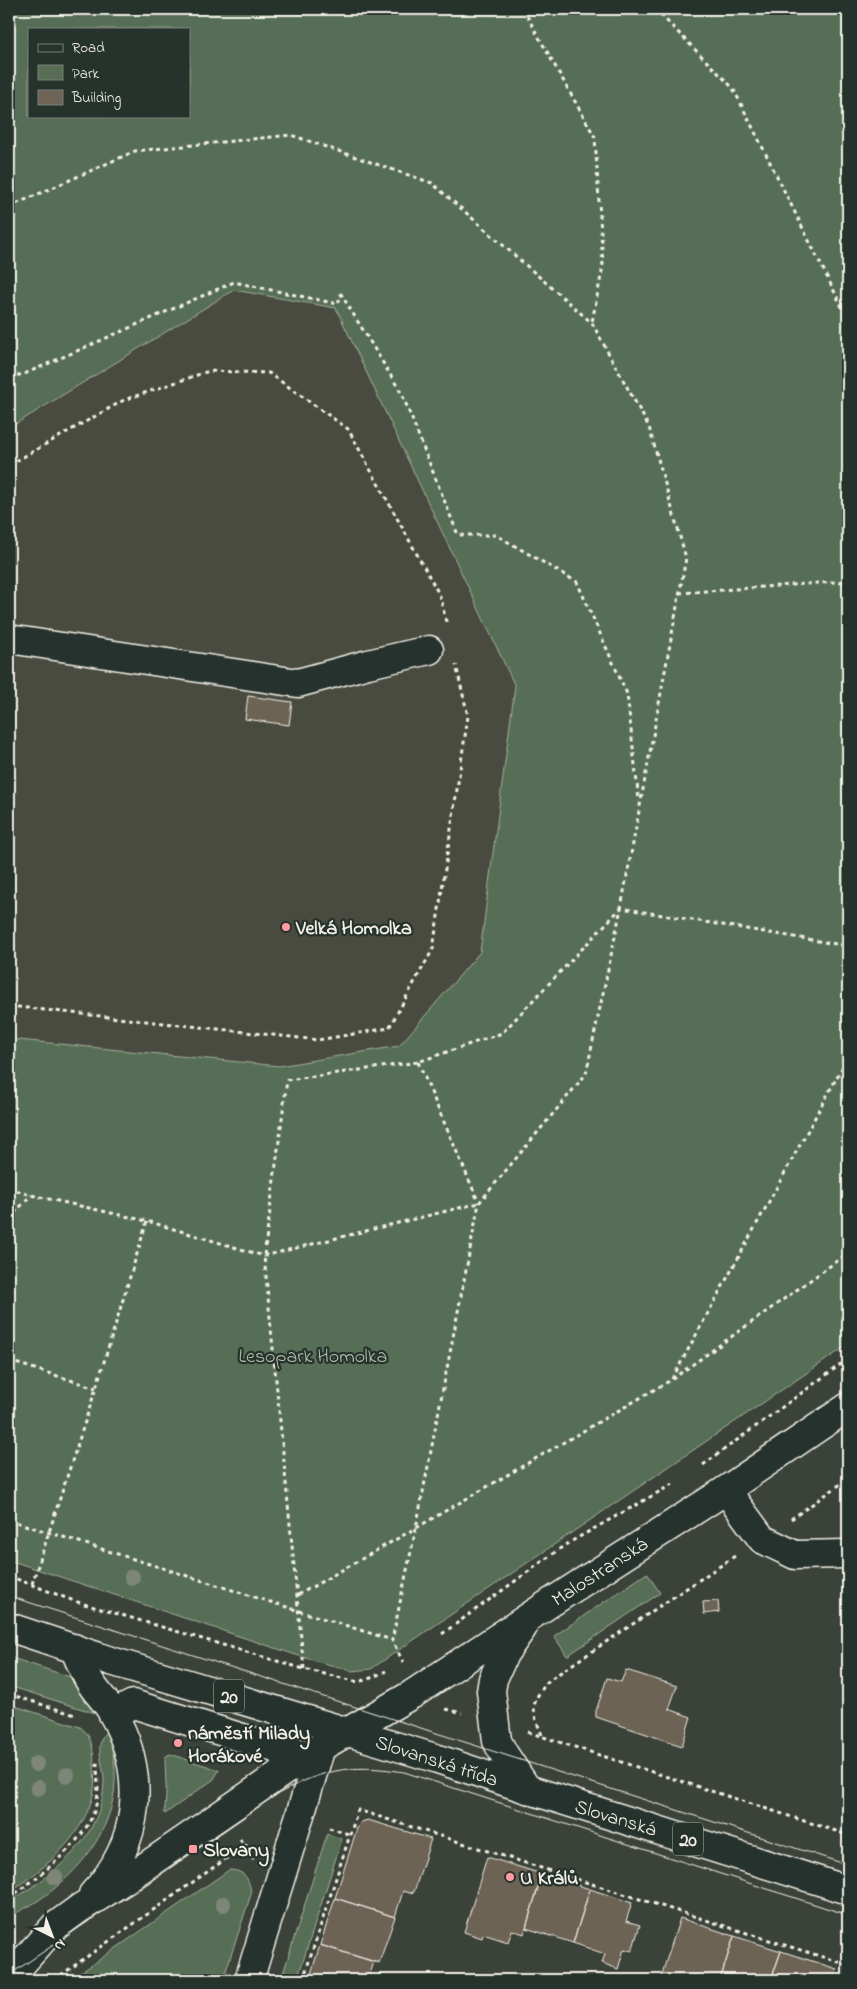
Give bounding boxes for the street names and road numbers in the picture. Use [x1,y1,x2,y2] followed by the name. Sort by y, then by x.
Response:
[547,1531,654,1615] street label: Malostranská
[214,1680,244,1712] road number: 20
[371,1729,501,1796] street label: Slovanská třída
[571,1793,660,1846] street label: Slovanská
[673,1822,703,1856] road number: 20

